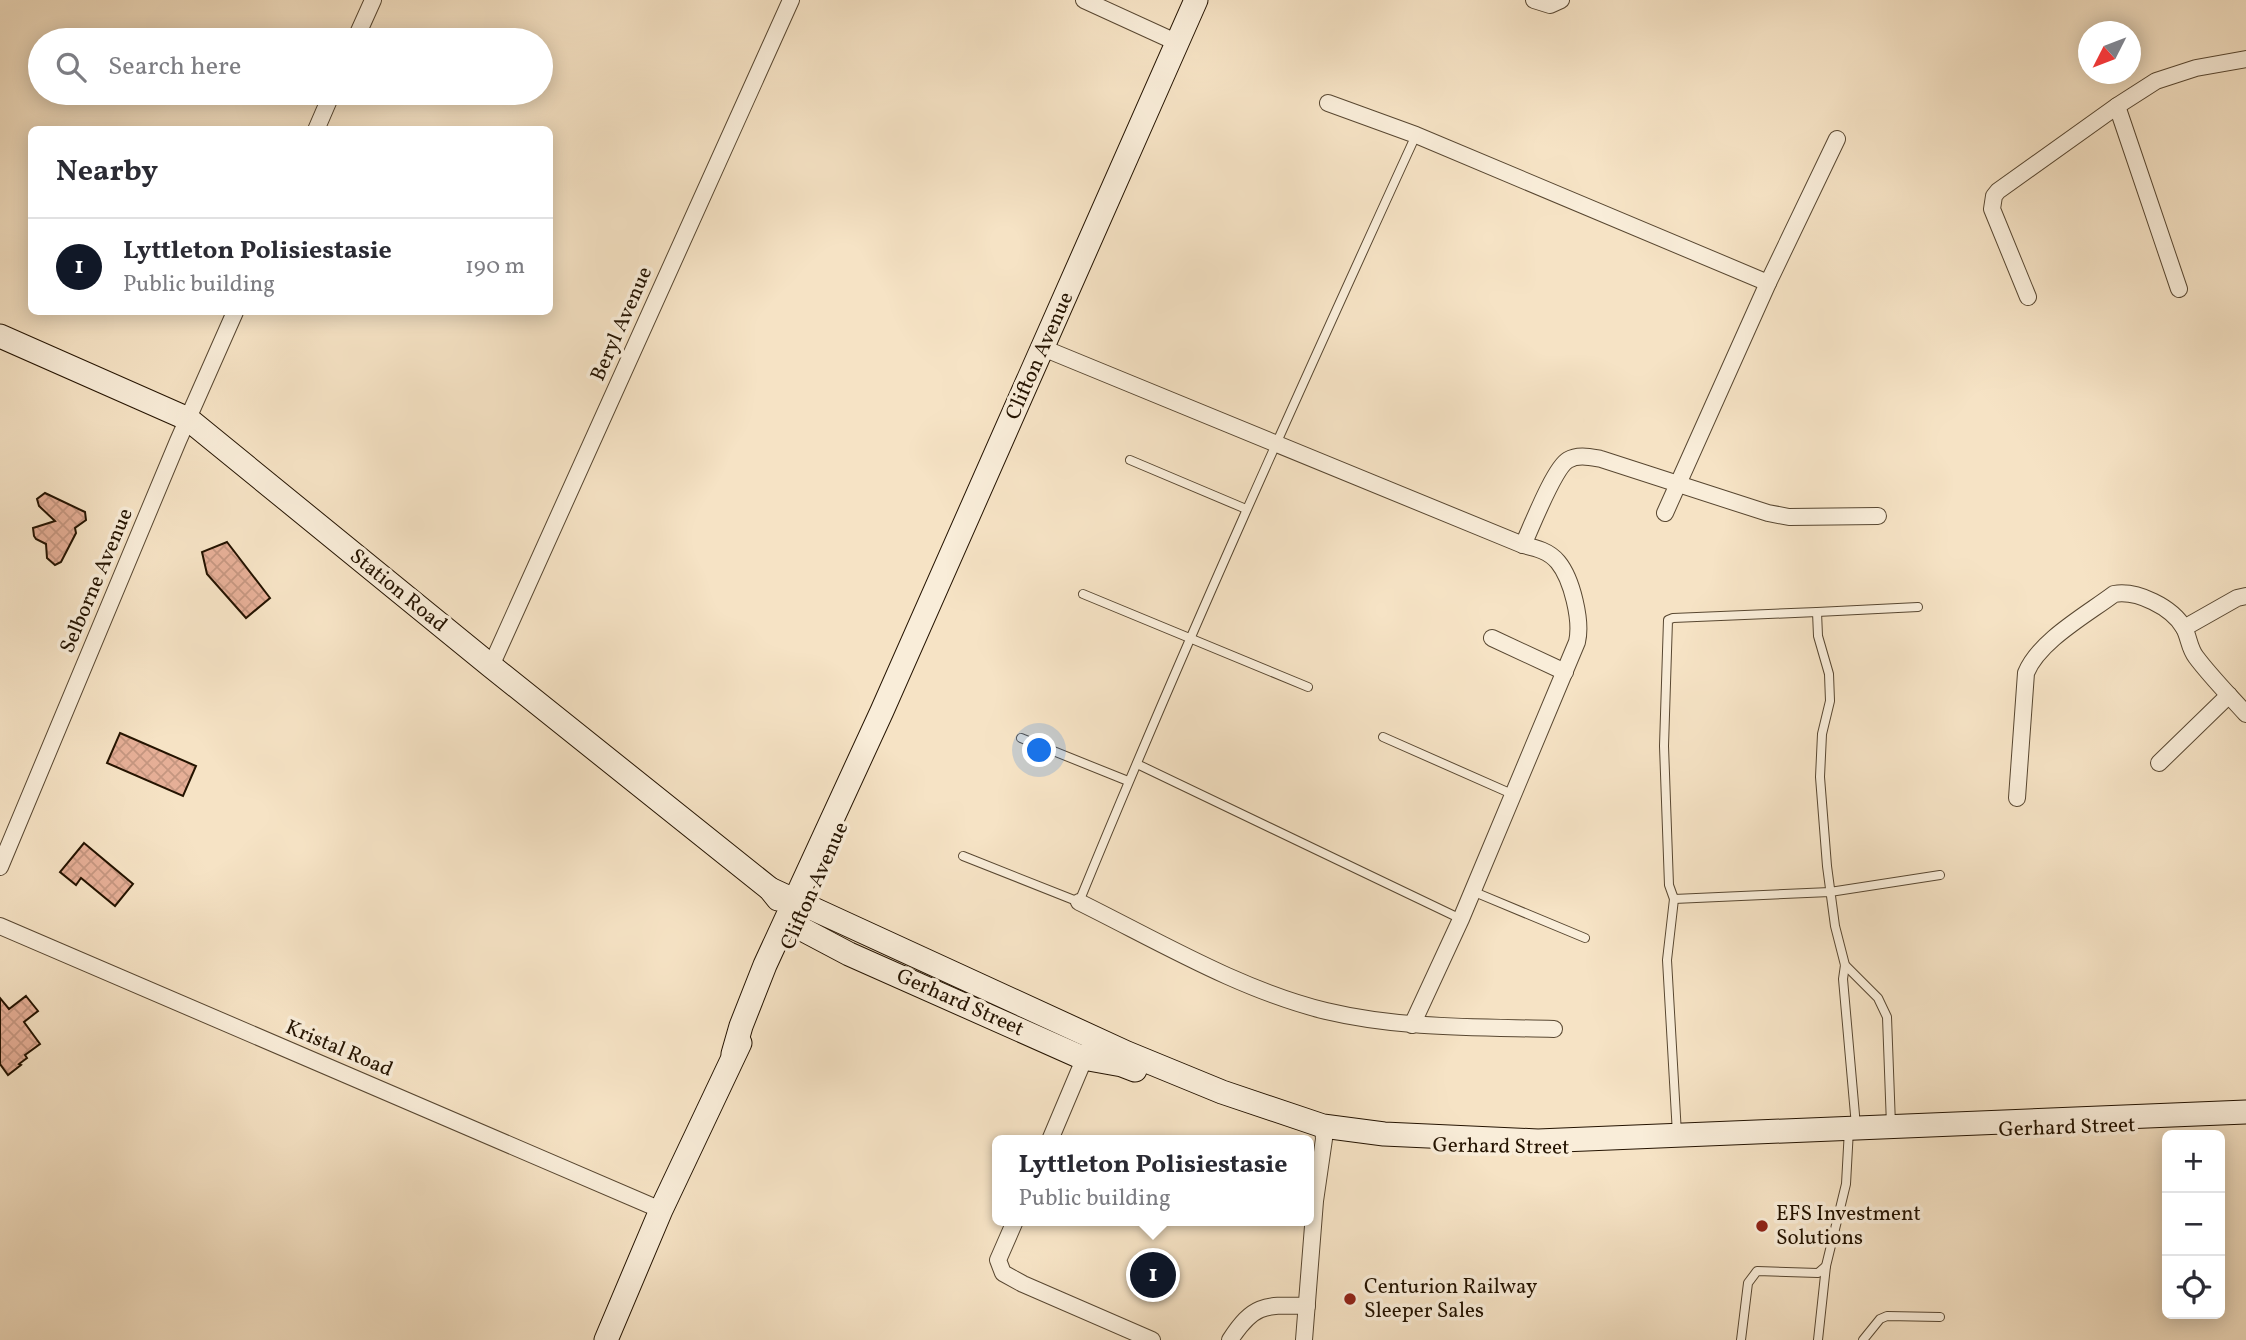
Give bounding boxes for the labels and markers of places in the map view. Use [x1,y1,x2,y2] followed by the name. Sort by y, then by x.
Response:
[1776,1200,1921,1253] place label: EFS Investment Solutions
[1754,1218,1770,1234] marker: EFS Investment Solutions
[1130,1249,1176,1301] pin: 1
[1364,1273,1538,1326] place label: Centurion Railway Sleeper Sales
[1342,1291,1358,1307] marker: Centurion Railway Sleeper Sales

